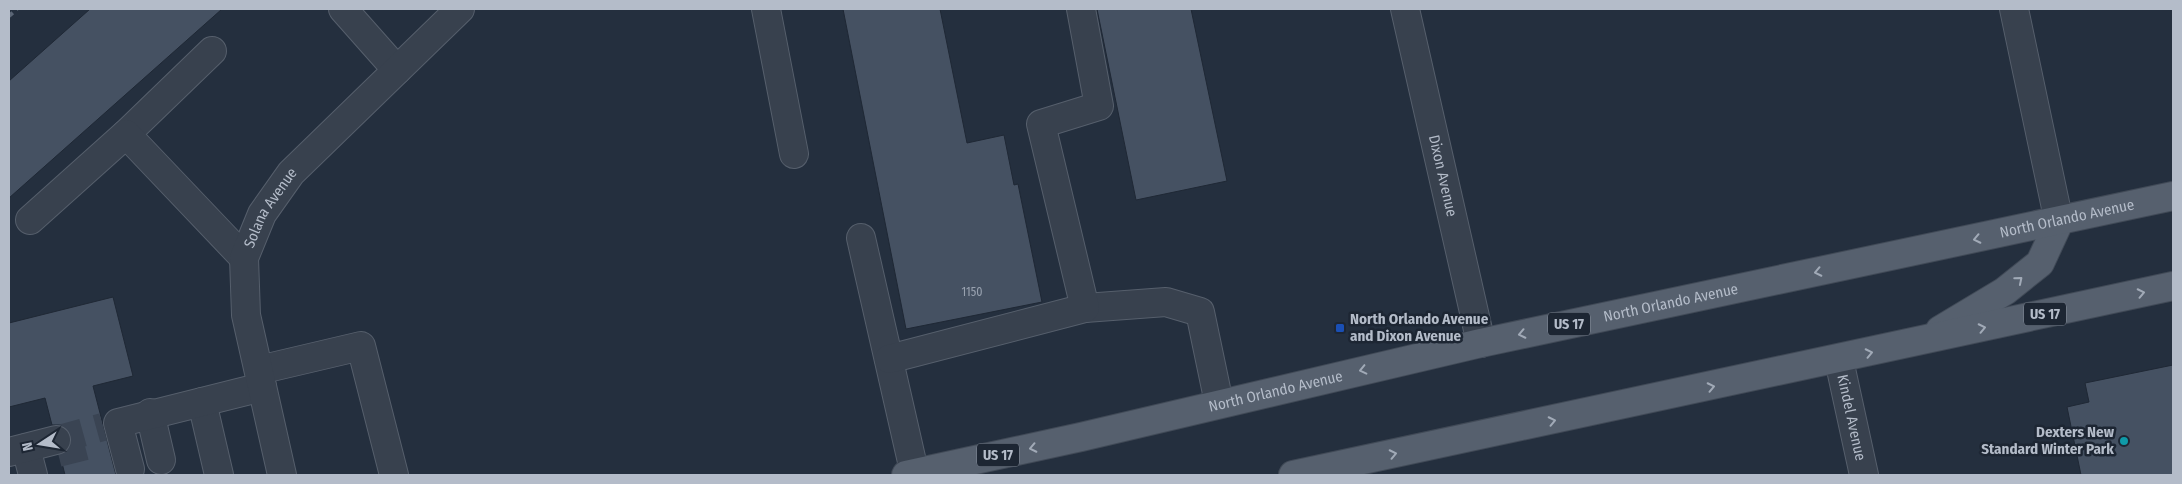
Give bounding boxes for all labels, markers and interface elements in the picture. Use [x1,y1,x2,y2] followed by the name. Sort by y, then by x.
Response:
[1425,133,1461,218] street label: Dixon Avenue
[240,163,300,251] street label: Solana Avenue
[1998,195,2136,242] street label: North Orlando Avenue
[1972,233,1981,244] one-way arrow
[1813,266,1822,277] one-way arrow
[2013,277,2022,286] one-way arrow
[1602,280,1740,326] street label: North Orlando Avenue
[962,285,982,299] house number: 1150
[2137,289,2145,299] one-way arrow
[2024,302,2066,326] road number: US 17
[1350,310,1489,345] place label: North Orlando Avenue and Dixon Avenue
[1548,312,1590,336] road number: US 17
[1334,322,1346,334] marker: North Orlando Avenue and Dixon Avenue
[1978,323,1987,334] one-way arrow
[1517,328,1526,339] one-way arrow
[1865,348,1874,359] one-way arrow
[1359,364,1368,375] one-way arrow
[1207,367,1344,416] street label: North Orlando Avenue
[1833,373,1870,462] street label: Kindel Avenue
[1706,382,1715,393] one-way arrow
[1547,416,1556,426] one-way arrow
[15,419,65,469] north arrow
[1981,423,2115,458] place label: Dexters New Standard Winter Park
[2118,435,2130,447] marker: Dexters New Standard Winter Park
[19,441,37,452] text: N
[1029,442,1038,453] one-way arrow
[977,444,1019,466] road number: US 17
[1388,449,1397,460] one-way arrow

